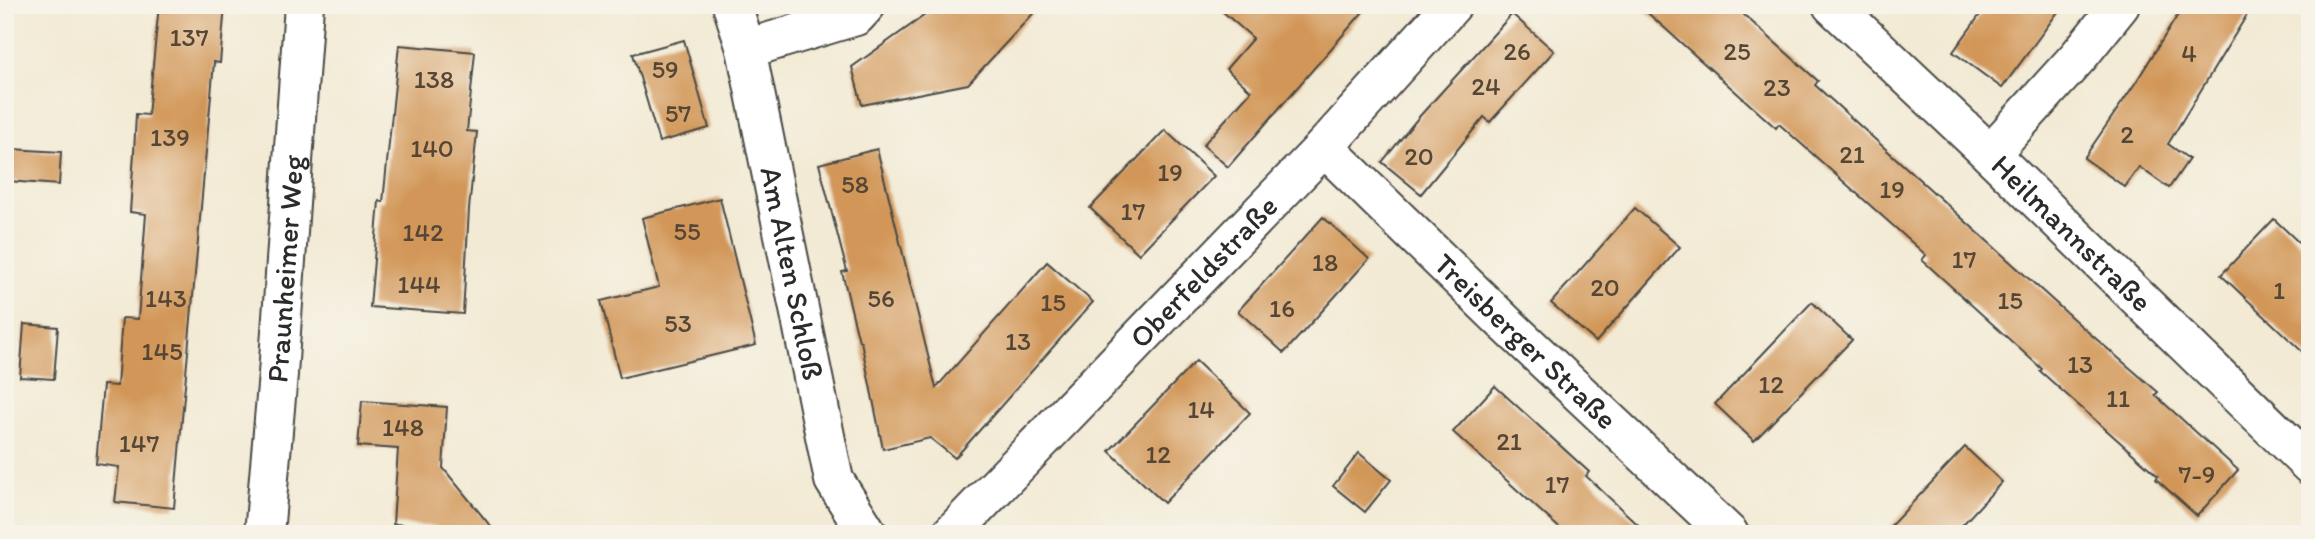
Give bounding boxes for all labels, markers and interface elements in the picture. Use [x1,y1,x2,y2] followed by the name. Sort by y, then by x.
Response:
[169,21,209,53] house number: 137
[1503,35,1531,67] house number: 26
[1723,35,1751,67] house number: 25
[2181,37,2197,69] house number: 4
[651,53,679,85] house number: 59
[414,63,454,95] house number: 138
[1471,70,1501,102] house number: 24
[1763,71,1791,103] house number: 23
[665,97,691,129] house number: 57
[2120,118,2134,150] house number: 2
[150,121,190,153] house number: 139
[410,132,454,164] house number: 140
[1839,138,1865,170] house number: 21
[1404,140,1434,172] house number: 20
[1984,147,2160,319] street label: Heilmannstraße
[258,153,311,384] street label: Praunheimer Weg
[1157,156,1183,188] house number: 19
[752,163,832,383] street label: Am Alten Schloß
[841,168,869,200] house number: 58
[1879,173,1905,205] house number: 19
[1121,188,1285,356] street label: Oberfeldstraße
[1121,195,1146,227] house number: 17
[673,215,701,247] house number: 55
[402,216,444,248] house number: 142
[1952,243,1977,275] house number: 17
[1426,245,1625,437] street label: Treisberger Straße
[1312,246,1338,278] house number: 18
[397,268,441,300] house number: 144
[1590,271,1620,303] house number: 20
[2273,274,2285,306] house number: 1
[145,282,187,314] house number: 143
[867,282,895,314] house number: 56
[1997,284,2023,316] house number: 15
[1040,286,1066,318] house number: 15
[1269,292,1295,324] house number: 16
[664,307,692,339] house number: 53
[1005,325,1031,357] house number: 13
[141,335,183,367] house number: 145
[2067,348,2093,380] house number: 13
[1758,368,1784,400] house number: 12
[2106,382,2130,414] house number: 11
[1187,393,1215,425] house number: 14
[382,411,424,443] house number: 148
[1496,425,1522,457] house number: 21
[119,427,159,459] house number: 147
[1145,438,1171,470] house number: 12
[2179,458,2215,490] house number: 7-9
[1545,468,1570,500] house number: 17

